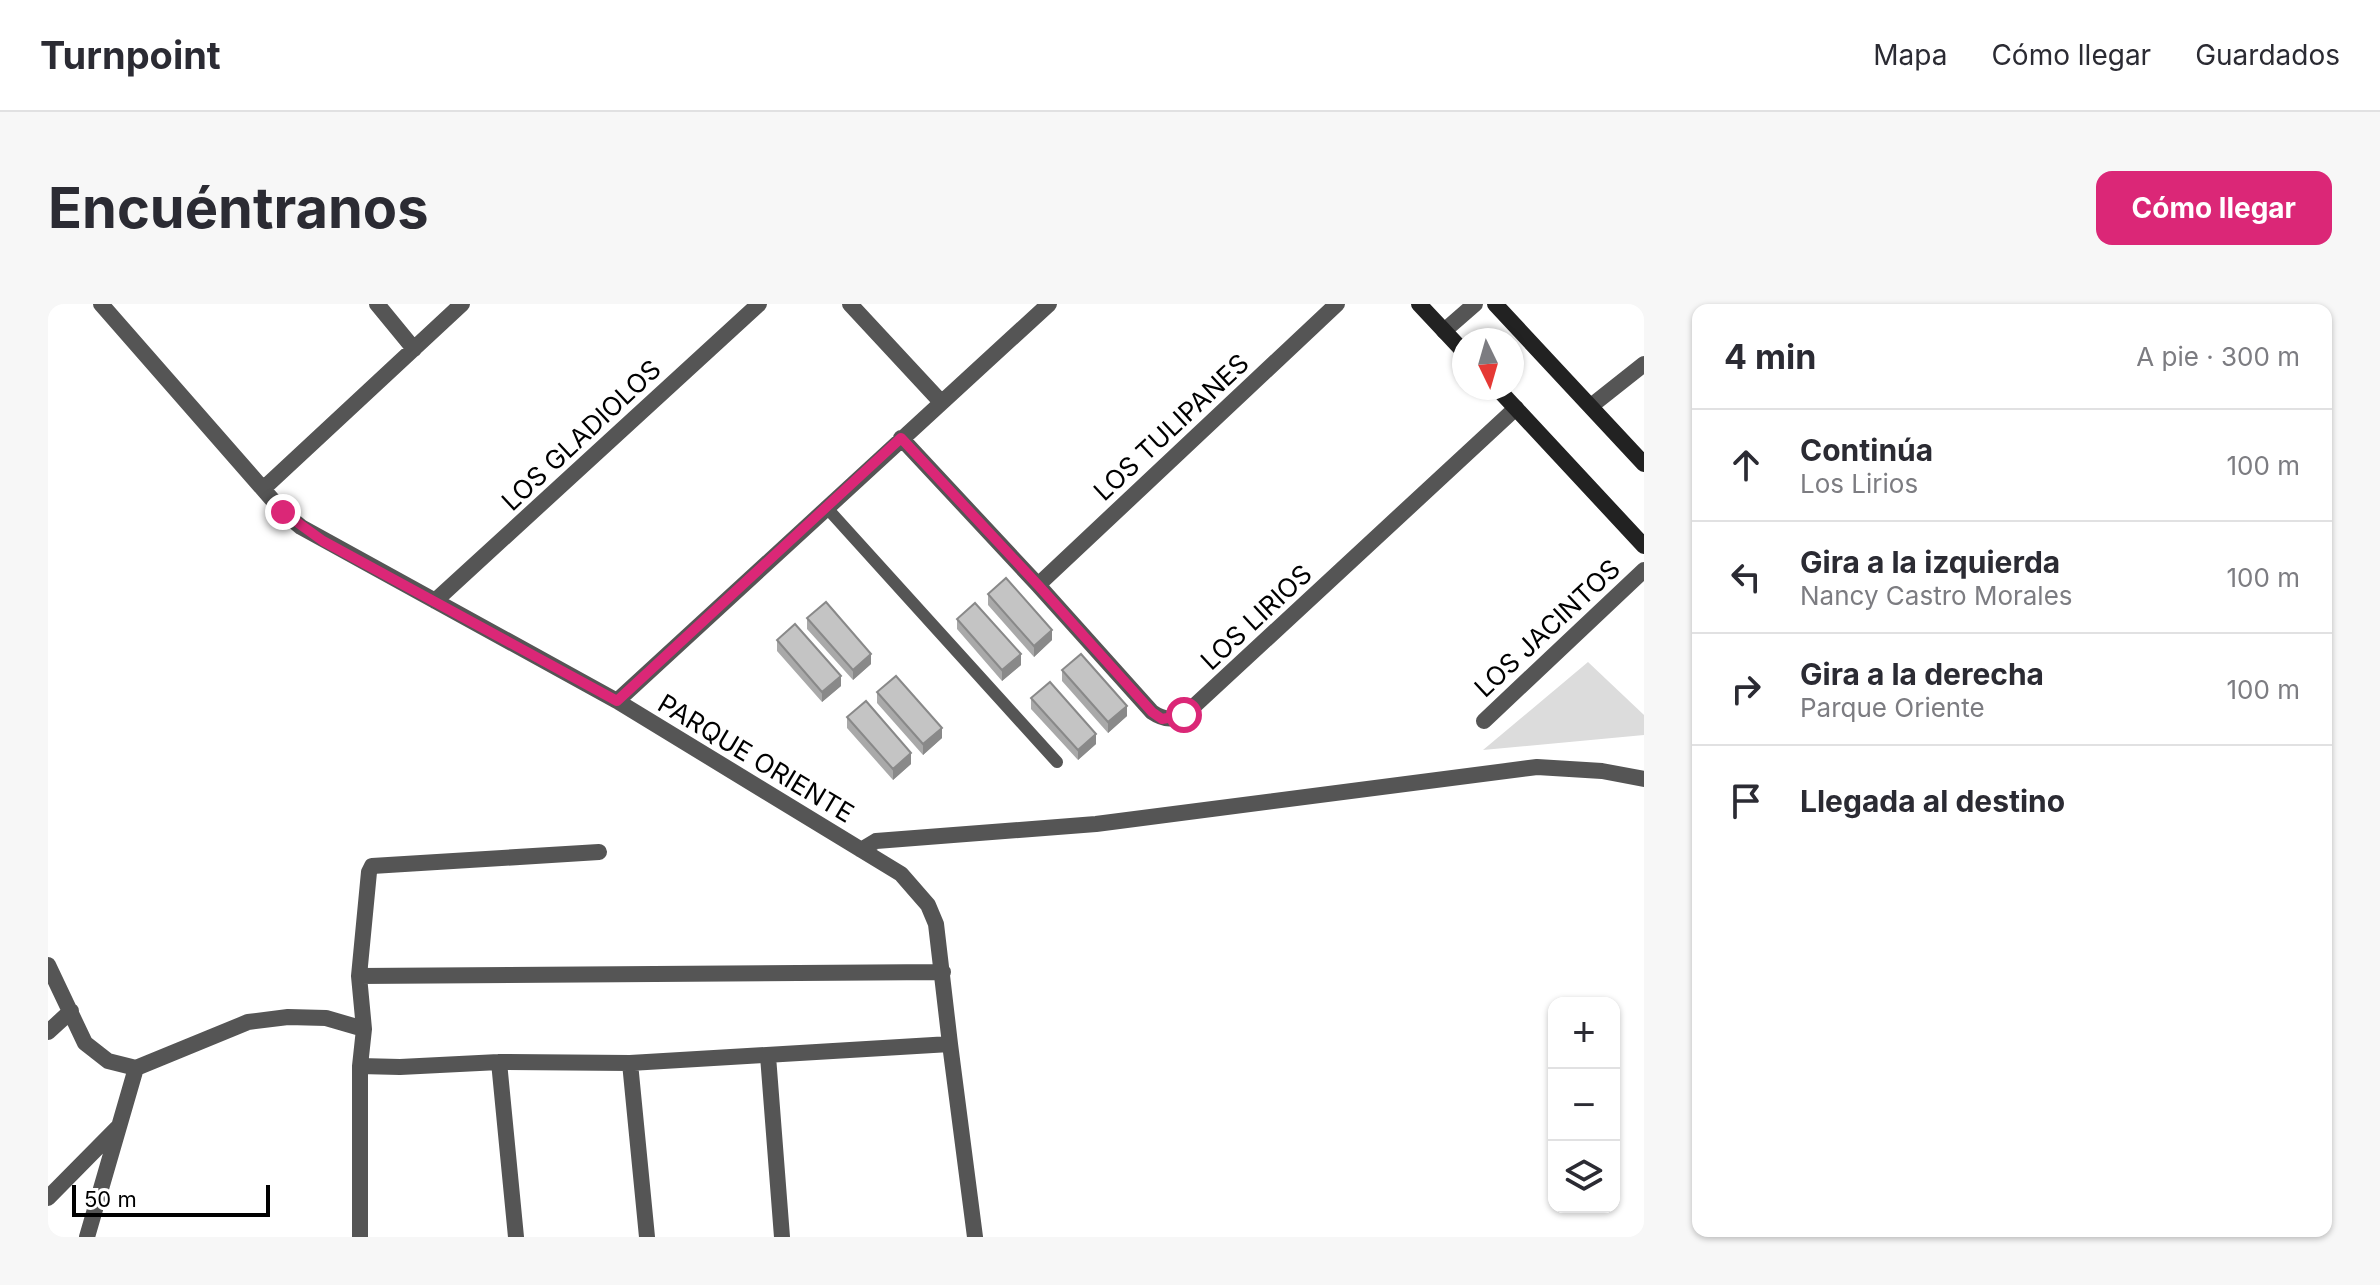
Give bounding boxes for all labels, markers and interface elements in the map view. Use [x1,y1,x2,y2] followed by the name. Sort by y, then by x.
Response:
[40,32,221,78] text: Turnpoint
[1873,38,1947,72] text: Mapa
[1991,38,2151,72] text: Cómo llegar
[2195,38,2340,72] text: Guardados
[2096,171,2332,245] button: Cómo llegar
[48,174,429,242] text: Encuéntranos
[1452,328,1524,400] north arrow
[1724,336,1816,377] text: 4 min
[2136,341,2300,372] text: A pie · 300 m
[1087,347,1255,507] street label: LOS TULIPANES
[495,353,667,517] street label: LOS GLADIOLOS
[1800,432,1933,468] text: Continúa
[1724,443,1768,487] icon: ahead
[2227,450,2300,481] text: 100 m
[1800,468,1918,499] text: Los Lirios
[265,494,301,530] route end
[1800,544,2060,580] text: Gira a la izquierda
[1468,553,1626,703] street label: LOS JACINTOS
[1724,555,1768,599] icon: left
[1194,558,1318,676] street label: LOS LIRIOS
[2227,562,2300,593] text: 100 m
[1800,580,2073,611] text: Nancy Castro Morales
[1800,656,2044,692] text: Gira a la derecha
[1724,667,1768,711] icon: right
[2227,674,2300,705] text: 100 m
[653,687,859,829] street label: PARQUE ORIENTE
[1800,692,1985,723] text: Parque Oriente
[1166,697,1202,733] route start
[1724,779,1768,823] icon: arrive
[1800,783,2065,819] text: Llegada al destino
[1548,997,1620,1213] map controls
[1548,997,1620,1069] button: +
[1548,1069,1620,1141] button: −
[1548,1141,1620,1213] button: layers
[72,1181,270,1217] scale bar
[84,1186,137,1212] text: 50 m

